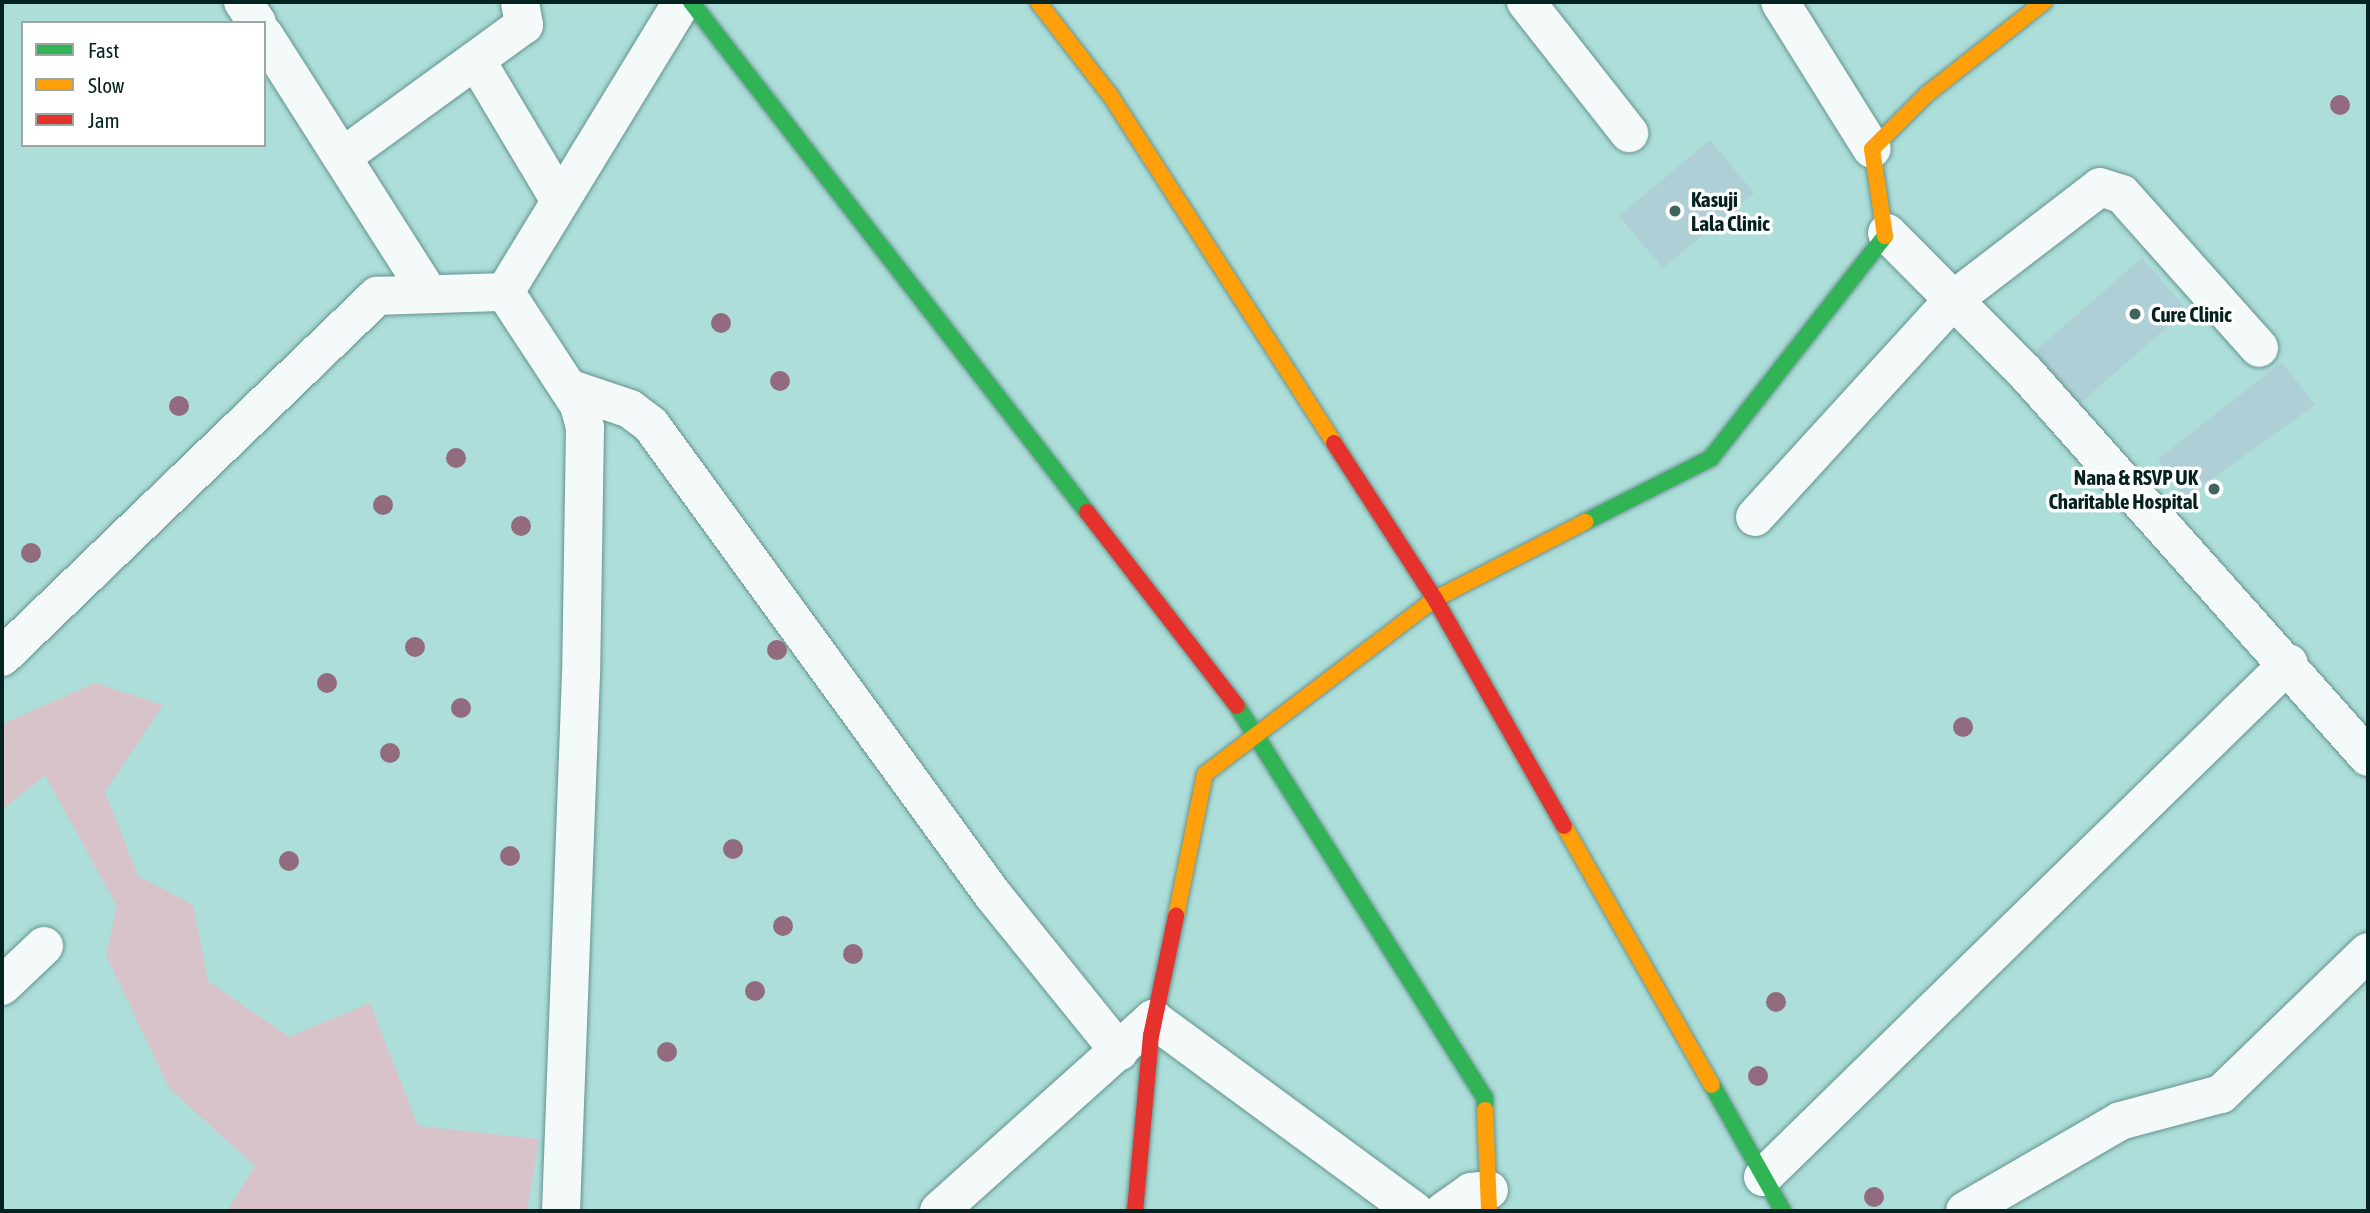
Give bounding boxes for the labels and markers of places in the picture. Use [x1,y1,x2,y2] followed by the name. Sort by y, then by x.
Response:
[1691,186,1770,236] place label: Kasuji Lala Clinic
[1665,201,1685,221] marker: Kasuji Lala Clinic
[2151,301,2232,327] place label: Cure Clinic
[2125,304,2145,324] marker: Cure Clinic
[2048,464,2198,514] place label: Nana & RSVP UK Charitable Hospital
[2204,479,2224,499] marker: Nana & RSVP UK Charitable Hospital

